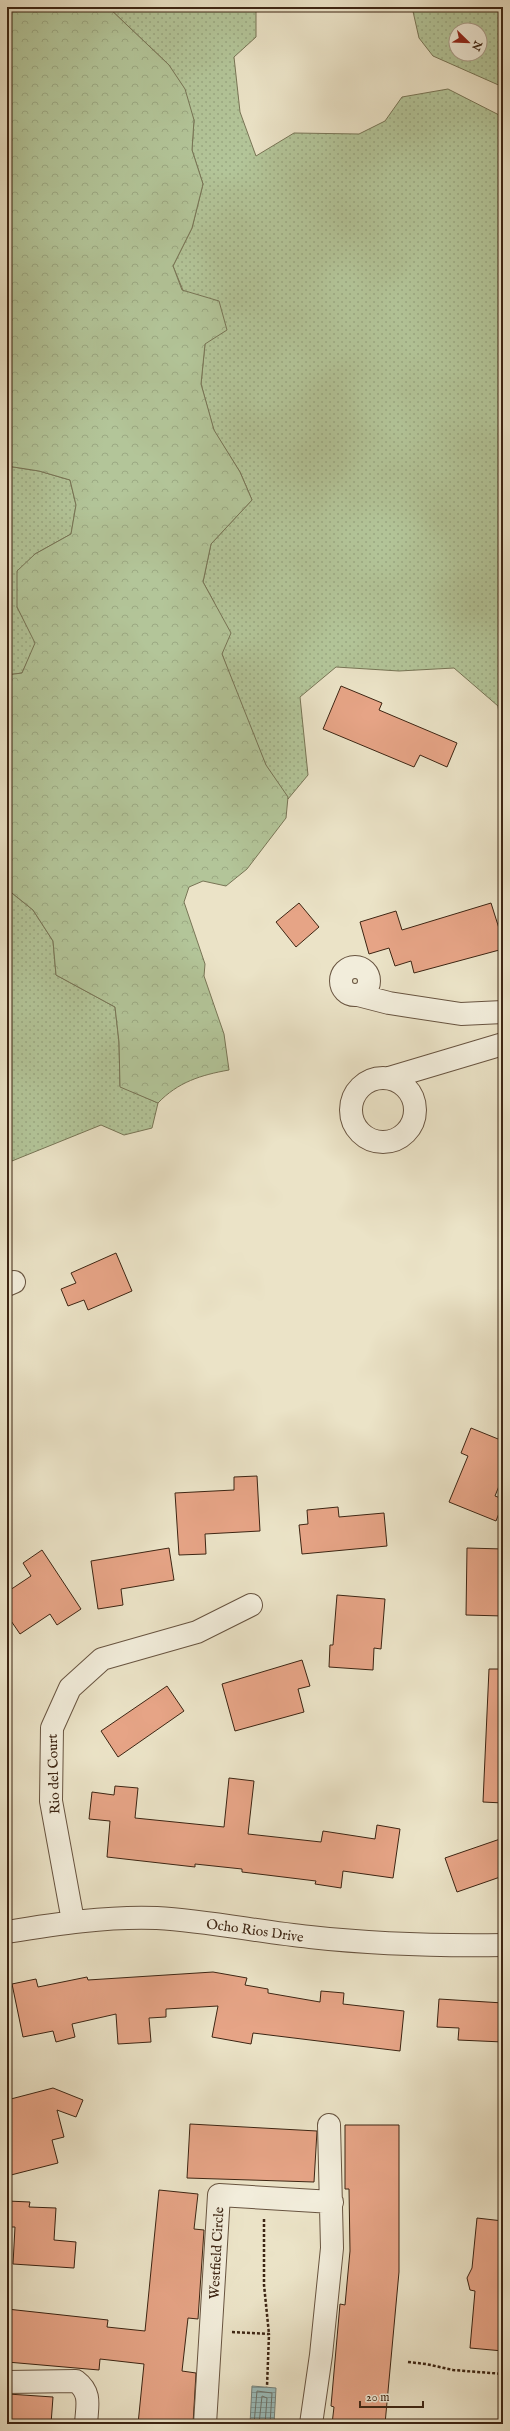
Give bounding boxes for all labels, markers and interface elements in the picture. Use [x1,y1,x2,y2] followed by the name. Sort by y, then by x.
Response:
[448,22,488,62] north arrow
[468,37,485,53] text: N
[44,1733,64,1814] street label: Rio del Court
[205,1915,305,1947] street label: Ocho Rios Drive
[206,2206,228,2300] street label: Westfield Circle
[360,2383,423,2409] scale bar
[366,2390,389,2405] text: 20 m

